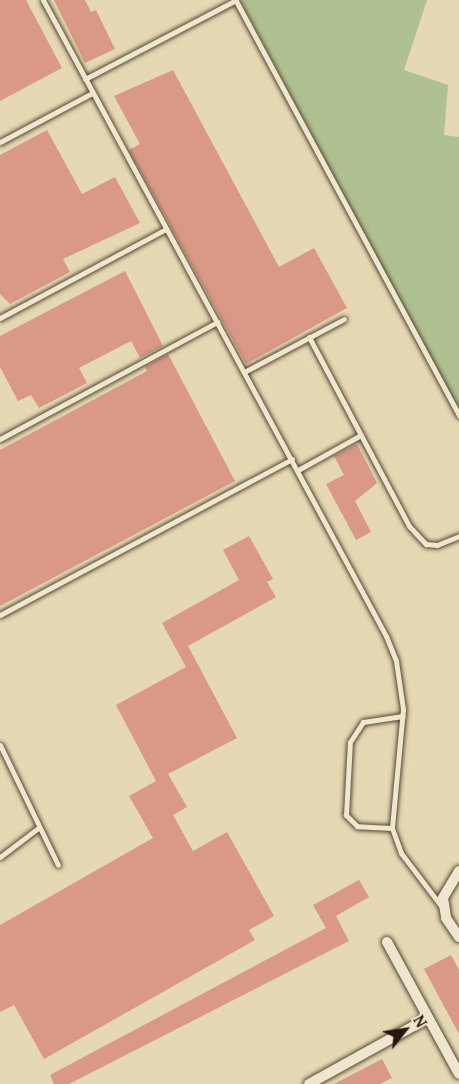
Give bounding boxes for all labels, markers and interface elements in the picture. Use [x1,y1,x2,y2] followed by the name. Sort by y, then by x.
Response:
[375,1000,435,1060] north arrow
[408,1010,434,1032] text: N

